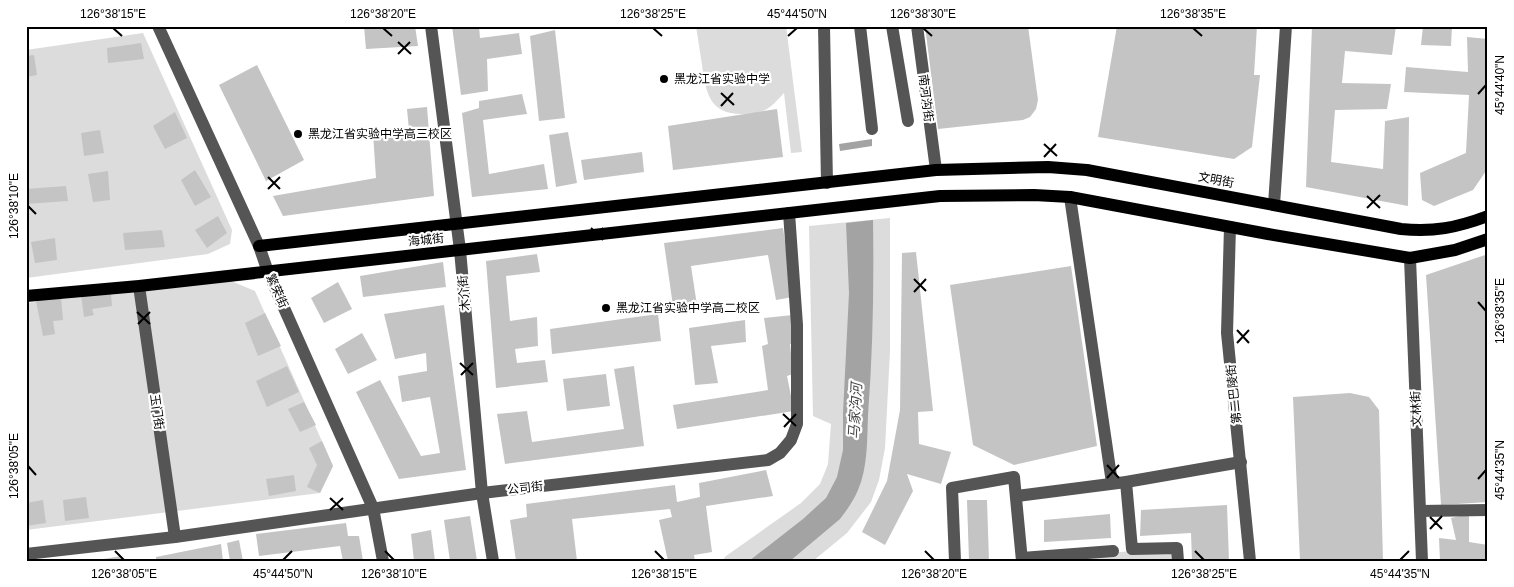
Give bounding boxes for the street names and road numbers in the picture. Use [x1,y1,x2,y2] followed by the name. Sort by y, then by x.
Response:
[916,73,936,123] street label: 南河沟街
[1197,170,1235,190] street label: 文明街
[407,231,445,249] street label: 海城街
[263,272,291,310] street label: 繁荣街
[455,274,473,312] street label: 木介街
[1224,363,1244,425] street label: 第二巴陵街
[1408,391,1424,427] street label: 文林街
[148,393,166,431] street label: 玉门街
[506,479,544,497] street label: 公司街

